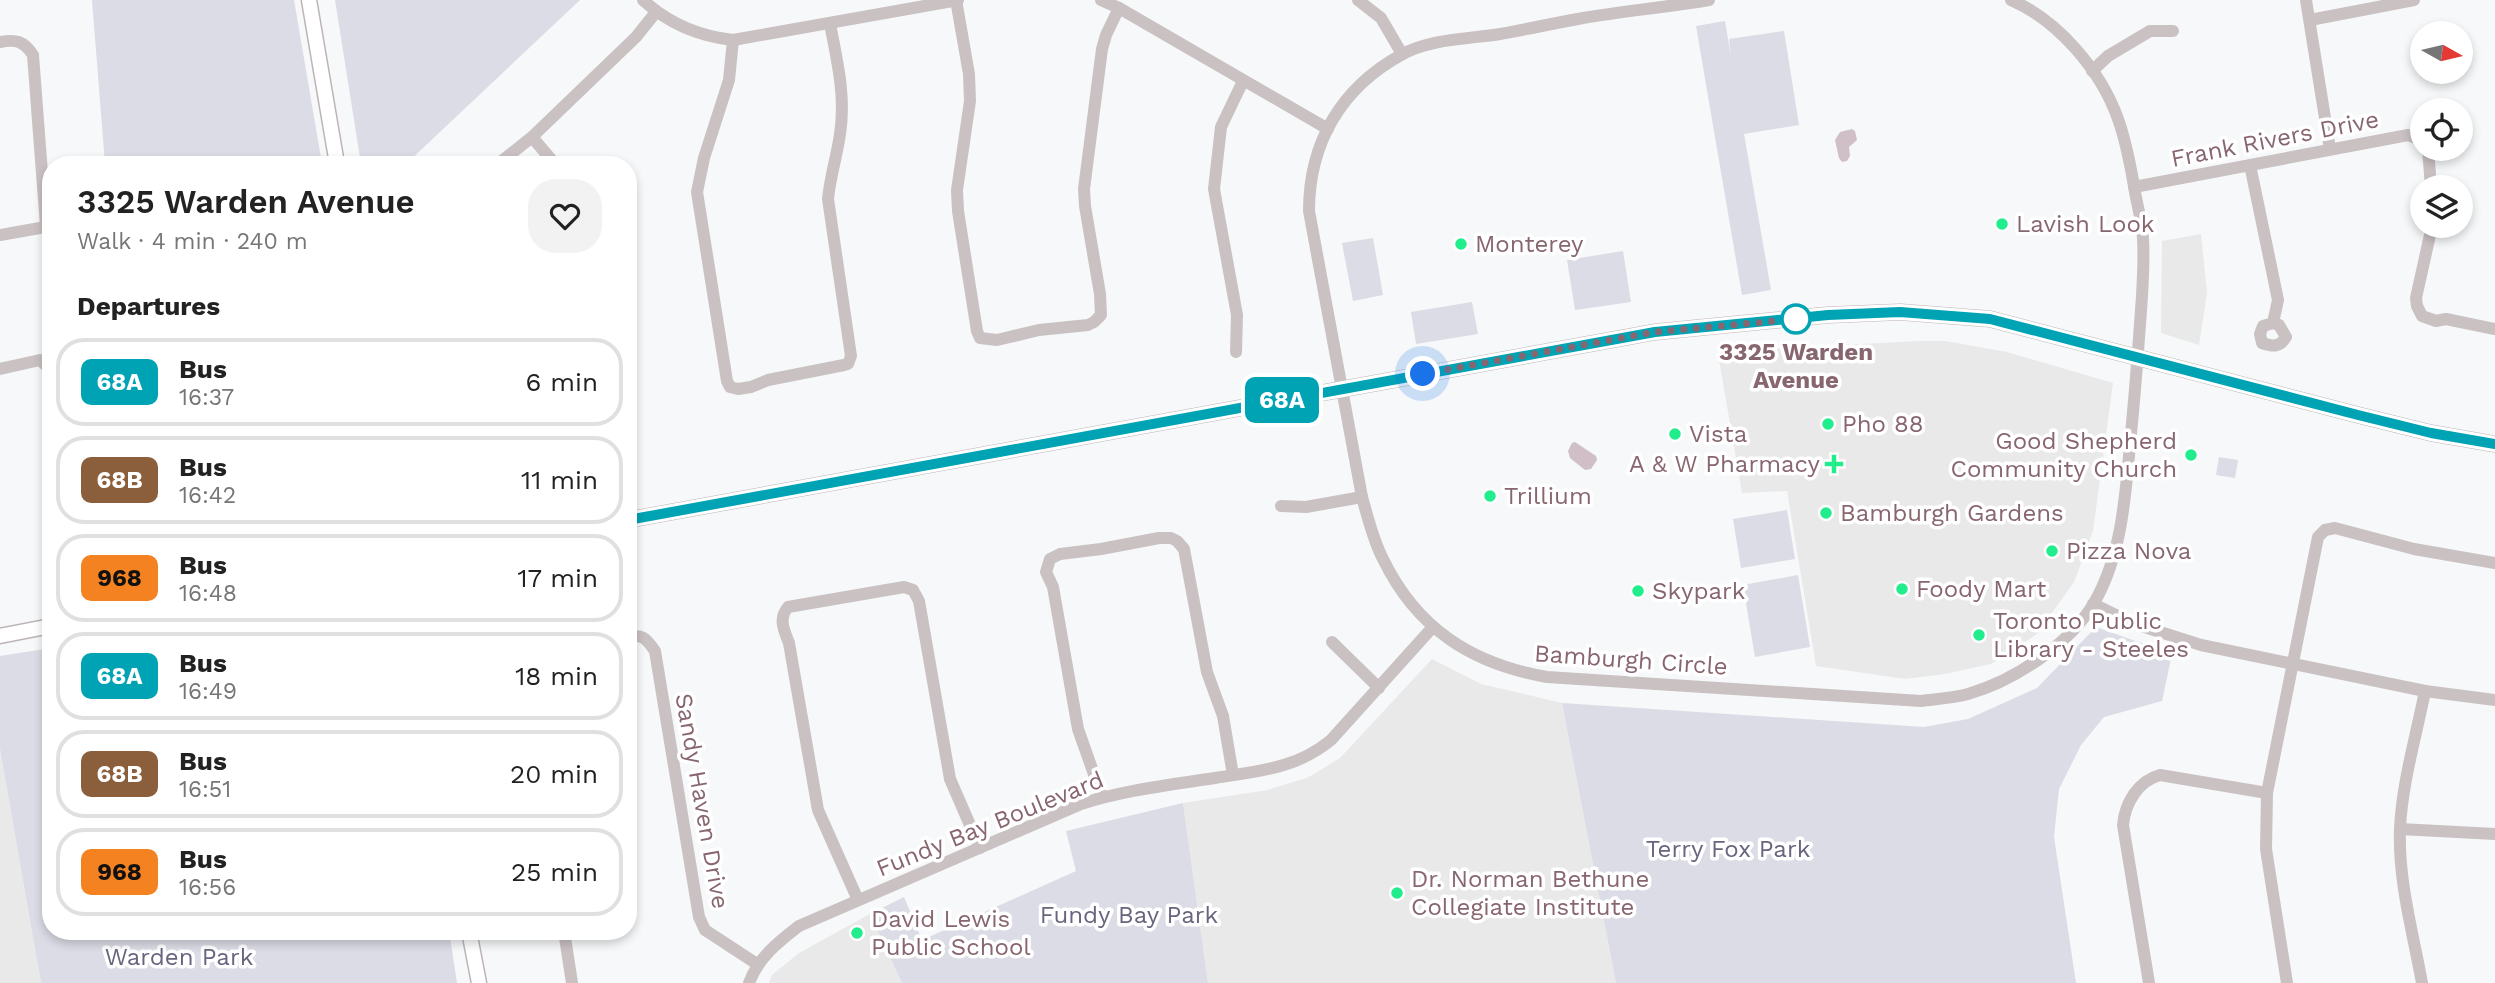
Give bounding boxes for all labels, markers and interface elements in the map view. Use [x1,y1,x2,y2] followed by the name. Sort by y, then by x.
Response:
[2410,21,2473,84] north arrow
[2410,21,2473,238] map controls
[2410,98,2473,161] button: locate
[2169,105,2381,173] street label: Frank Rivers Drive
[2410,175,2473,238] button: layers
[528,179,602,253] button: heart
[77,182,415,221] text: 3325 Warden Avenue
[2016,210,2155,238] place label: Lavish Look
[1994,216,2010,232] marker: Lavish Look
[77,228,308,255] text: Walk · 4 min · 240 m
[1475,230,1584,258] place label: Monterey
[1453,236,1469,252] marker: Monterey
[77,291,220,321] text: Departures
[1781,304,1811,334] marker: 3325 Warden Avenue
[1719,338,1873,394] place label: 3325 Warden Avenue
[179,354,227,384] text: Bus
[1405,356,1440,391] your location
[526,367,598,397] text: 6 min
[96,368,143,396] text: 68A
[1242,377,1322,423] line badge: 68A
[179,384,234,411] text: 16:37
[1259,386,1305,414] text: 68A
[1842,410,1924,438] place label: Pho 88
[1820,416,1836,432] marker: Pho 88
[1689,420,1747,448] place label: Vista
[1667,426,1683,442] marker: Vista
[1950,427,2177,483] place label: Good Shepherd Community Church
[2183,447,2199,463] marker: Good Shepherd Community Church
[1629,450,1821,478] place label: A & W Pharmacy
[179,452,227,482] text: Bus
[1826,456,1842,472] marker: A & W Pharmacy
[521,465,598,495] text: 11 min
[96,466,143,494] text: 68B
[179,482,236,509] text: 16:42
[1504,482,1592,510] place label: Trillium
[1482,488,1498,504] marker: Trillium
[1840,499,2064,527] place label: Bamburgh Gardens
[1818,505,1834,521] marker: Bamburgh Gardens
[2066,537,2191,565] place label: Pizza Nova
[2044,543,2060,559] marker: Pizza Nova
[179,550,227,580] text: Bus
[517,563,598,593] text: 17 min
[97,564,142,592] text: 968
[1916,575,2046,603] place label: Foody Mart
[1652,577,1746,605] place label: Skypark
[179,580,237,607] text: 16:48
[1894,581,1910,597] marker: Foody Mart
[1630,583,1646,599] marker: Skypark
[1993,607,2189,663] place label: Toronto Public Library - Steeles
[1971,627,1987,643] marker: Toronto Public Library - Steeles
[1533,639,1729,681] street label: Bamburgh Circle
[179,648,227,678] text: Bus
[515,661,598,691] text: 18 min
[96,662,143,690] text: 68A
[179,678,237,705] text: 16:49
[669,691,735,911] street label: Sandy Haven Drive
[179,746,227,776] text: Bus
[510,759,598,789] text: 20 min
[96,760,143,788] text: 68B
[872,766,1108,882] street label: Fundy Bay Boulevard
[179,776,231,803] text: 16:51
[1646,835,1811,863] park label: Terry Fox Park
[179,844,227,874] text: Bus
[511,857,598,887] text: 25 min
[97,858,142,886] text: 968
[1411,865,1649,921] place label: Dr. Norman Bethune Collegiate Institute
[179,874,236,901] text: 16:56
[1389,885,1405,901] marker: Dr. Norman Bethune Collegiate Institute
[1040,901,1219,929] park label: Fundy Bay Park
[871,905,1031,961] place label: David Lewis Public School
[849,925,865,941] marker: David Lewis Public School
[105,943,254,971] park label: Warden Park

